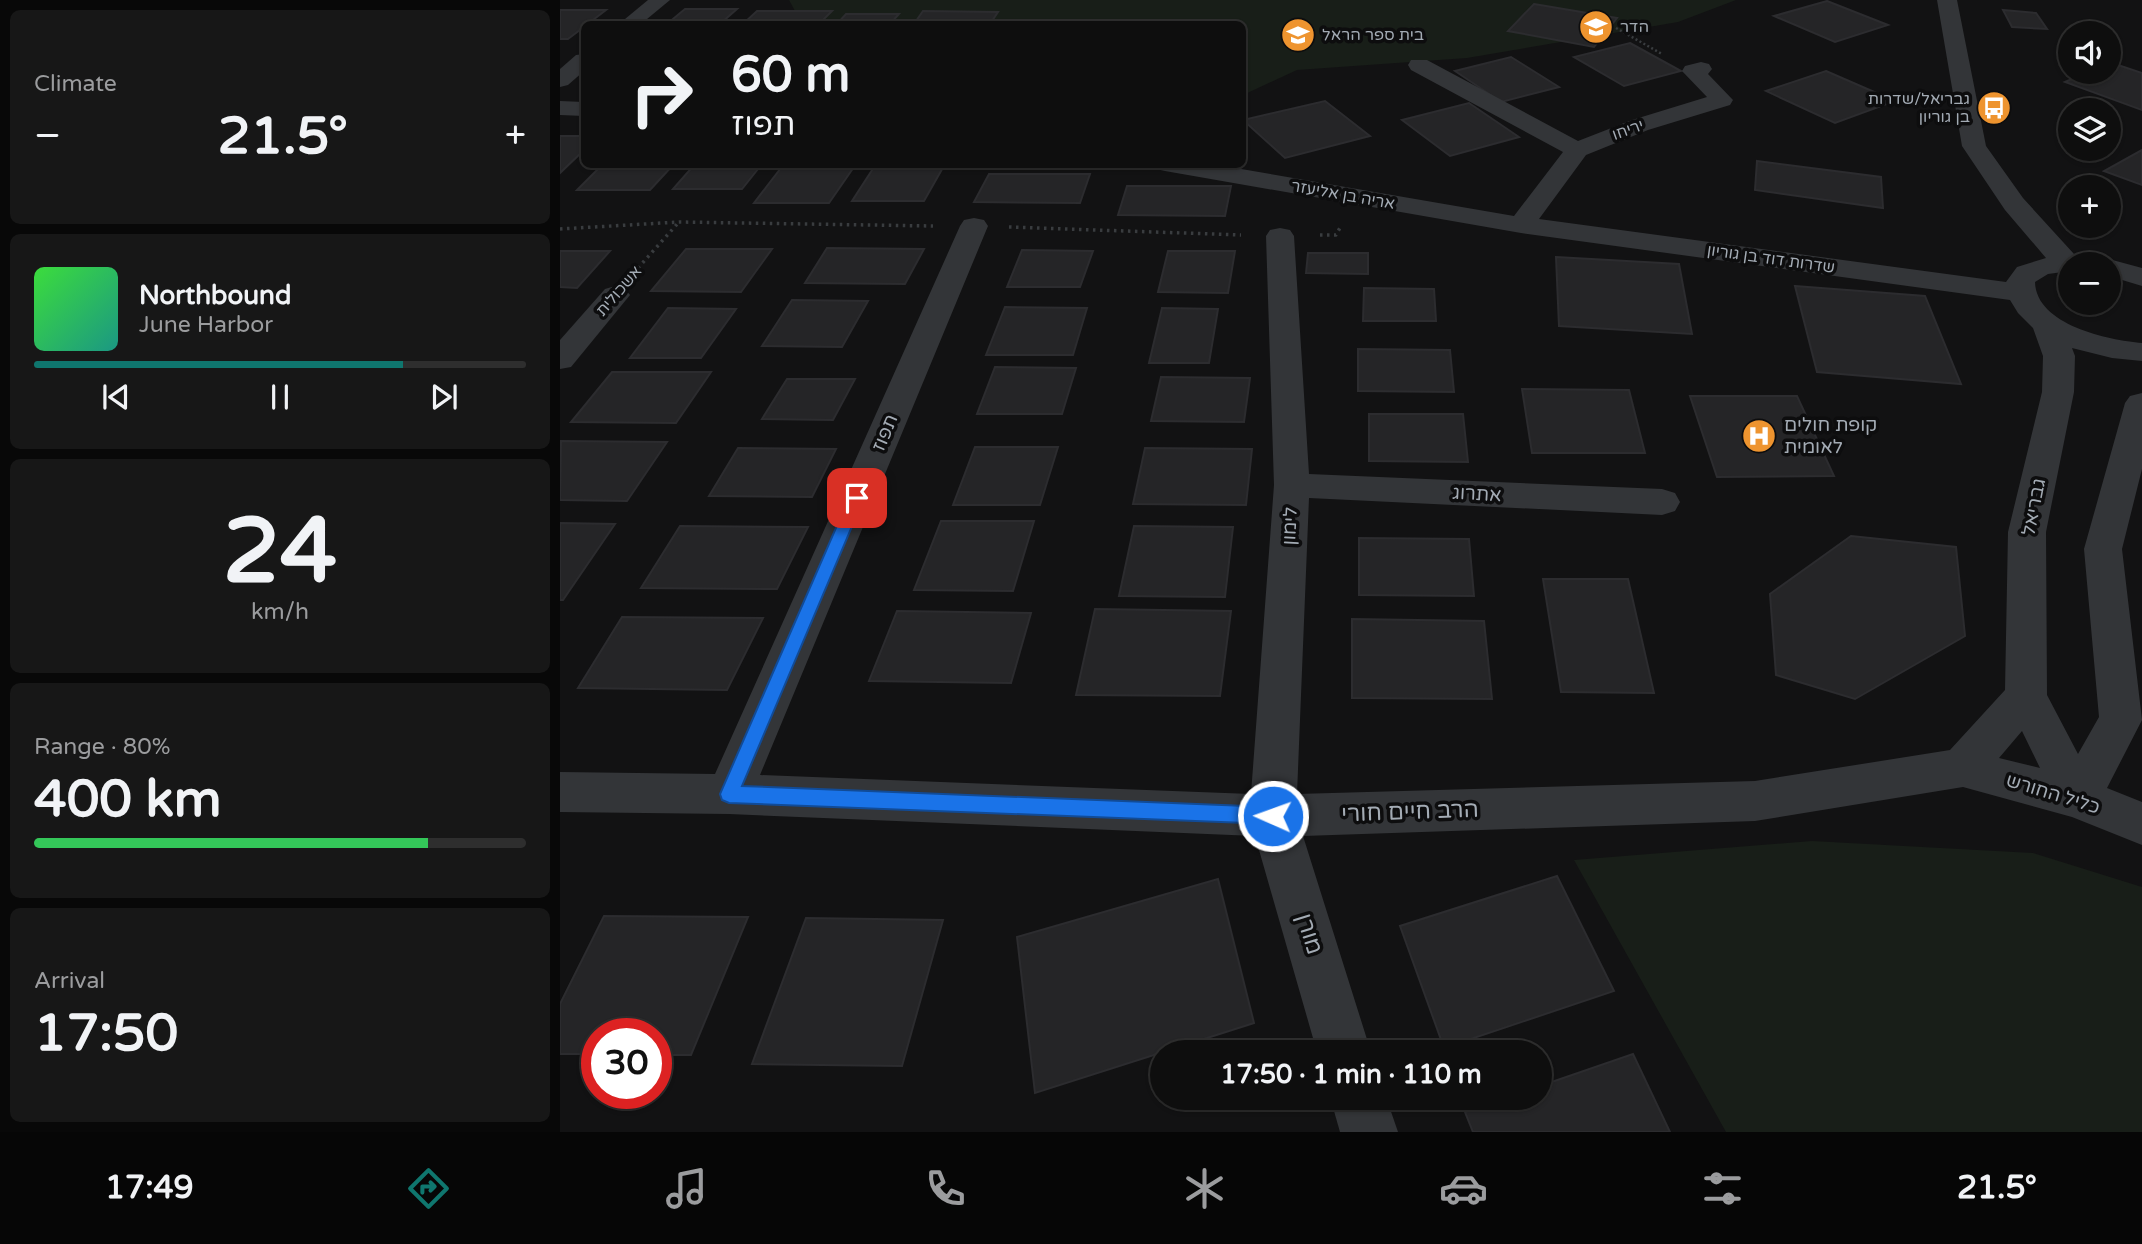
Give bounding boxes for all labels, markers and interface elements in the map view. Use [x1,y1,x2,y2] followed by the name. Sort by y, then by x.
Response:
[1577,8,1615,46] school or university icon: הדר
[1279,16,1317,54] school or university icon: בית ספר הראל
[1620,17,1649,37] place label: הדר
[2058,21,2121,315] map controls
[2058,21,2121,84] button: sound
[1322,25,1424,45] place label: בית ספר הראל
[731,46,850,105] text: 60 m
[616,49,707,140] icon: right
[34,70,117,98] text: Climate
[1868,89,1970,127] place label: גבריאל/שדרות בן גוריון
[1975,89,2013,127] bus stop icon: גבריאל/שדרות בן גוריון
[2058,98,2121,161] button: layers
[218,105,348,168] text: 21.5°
[731,106,795,144] text: תפוז
[34,113,61,159] text: −
[505,113,526,159] text: +
[1609,115,1647,145] street label: יריחו
[2058,175,2121,238] button: +
[1290,176,1396,214] street label: אריה בן אליעזר
[1706,240,1836,278] street label: שדרות דוד בן גוריון
[2058,252,2121,315] button: −
[592,262,646,320] street label: אשכולית
[139,280,291,311] text: Northbound
[139,311,273,339] text: June Harbor
[97,378,135,416] icon: previous
[261,378,299,416] icon: pause
[425,378,463,416] icon: next
[867,411,903,455] street label: תפוז
[1784,414,1877,458] place label: קופת חולים לאומית
[1740,417,1778,455] hospital icon: קופת חולים לאומית
[827,468,887,528] pin
[2018,477,2050,537] street label: גבריאל
[838,479,876,517] icon: arrive
[1452,482,1502,506] street label: אתרוג
[223,497,337,607] text: 24
[1278,506,1302,546] street label: לימון
[251,598,309,626] text: km/h
[34,733,170,761] text: Range · 80%
[34,768,222,831] text: 400 km
[2003,769,2103,819] street label: כליל החורש
[1236,779,1310,853] position arrow
[1341,796,1479,828] street label: הרב חיים חורי
[1290,910,1328,958] street label: מורן
[34,967,105,995] text: Arrival
[34,1002,178,1065] text: 17:50
[581,1018,672,1109] speed limit sign: 30
[1220,1059,1482,1090] text: 17:50 · 1 min · 110 m
[404,1164,453,1213] icon: directions
[662,1164,711,1213] icon: music
[921,1164,970,1213] icon: phone
[1180,1164,1229,1213] icon: climate
[1439,1164,1488,1213] icon: car
[1698,1164,1747,1213] icon: filters
[105,1169,194,1207] text: 17:49
[1957,1169,2037,1207] text: 21.5°

